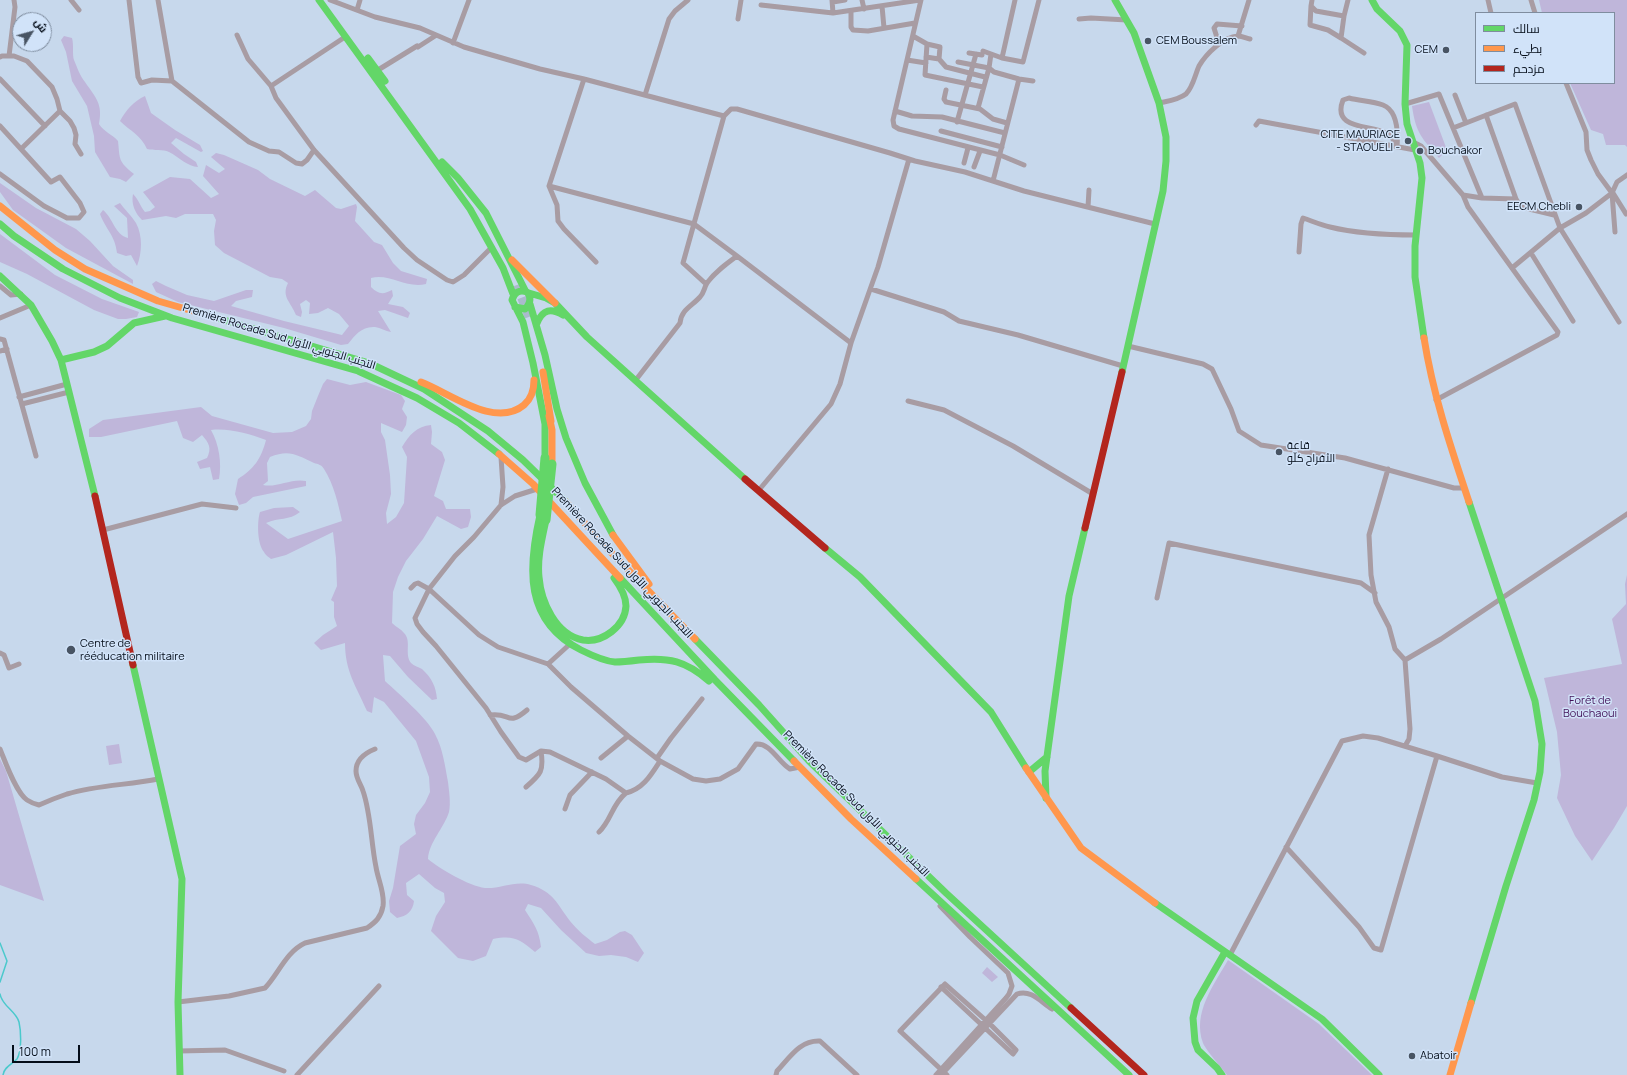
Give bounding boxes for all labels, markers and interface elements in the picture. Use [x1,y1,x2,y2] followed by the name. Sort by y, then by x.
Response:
[12,12,52,52] north arrow
[1475,12,1615,84] legend
[31,15,51,35] text: ش
[1513,20,1540,37] text: سالك
[1156,34,1237,48] place label: CEM Boussalem
[1143,36,1153,46] marker: CEM Boussalem
[1513,40,1542,57] text: بطيء
[1415,43,1438,57] place label: CEM
[1441,45,1451,55] marker: CEM
[1513,60,1545,77] text: مزدحم
[1320,128,1400,154] place label: CITE MAURIACE - STAOUELI -
[1403,136,1413,146] marker: CITE MAURIACE - STAOUELI -
[1428,144,1482,158] place label: Bouchakor
[1415,146,1425,156] marker: Bouchakor
[1507,200,1571,214] place label: EECM Chebli
[1574,202,1584,212] marker: EECM Chebli
[181,301,377,373] street label: Première Rocade Sud التجنب الجنوبي الأول
[1287,439,1335,465] place label: قاعة الأفراح كلّو
[1274,447,1284,457] marker: قاعة الأفراح كلّو
[549,485,695,641] street label: Première Rocade Sud التجنب الجنوبي الأول
[80,637,185,663] place label: Centre de rééducation militaire
[65,644,77,656] marker: Centre de rééducation militaire
[1563,694,1617,720] park label: Forêt de Bouchaoui
[780,728,932,880] street label: Première Rocade Sud التجنب الجنوبي الأول
[14,1037,82,1063] scale bar
[19,1043,51,1060] text: 100 m
[1420,1049,1457,1063] place label: Abatoir
[1407,1051,1417,1061] marker: Abatoir

